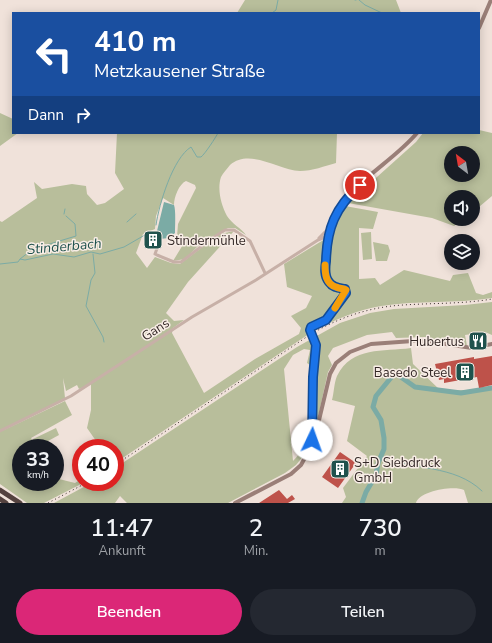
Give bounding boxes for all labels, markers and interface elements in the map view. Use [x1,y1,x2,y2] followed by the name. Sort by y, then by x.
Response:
[94,23,177,61] text: 410 m
[28,28,80,80] icon: left
[94,59,265,83] text: Metzkausener Straße
[72,104,94,126] icon: right
[28,105,64,125] text: Dann
[444,146,480,182] north arrow
[444,146,480,270] map controls
[343,168,377,202] pin
[349,174,371,196] icon: arrive
[444,190,480,226] button: sound
[142,229,164,251] building icon: Stindermühle
[167,232,246,250] place label: Stindermühle
[26,234,102,259] water label: Stinderbach
[444,234,480,270] button: layers
[138,314,173,346] street label: Gans
[467,330,489,352] restaurant icon: Hubertus
[409,333,464,351] place label: Hubertus
[454,361,476,383] building icon: Basedo Steel
[374,364,451,382] place label: Basedo Steel
[291,419,333,461] position arrow
[72,439,124,491] speed limit sign: 40
[26,446,50,473] text: 33
[354,454,441,487] place label: S+D Siebdruck GmbH
[329,458,351,480] building icon: S+D Siebdruck GmbH
[27,468,49,482] text: km/h
[90,512,154,544] text: 11:47
[249,512,263,544] text: 2
[359,512,402,544] text: 730
[99,542,145,560] text: Ankunft
[244,542,268,560] text: Min.
[375,542,386,560] text: m
[16,589,242,635] button: Beenden
[250,589,476,635] button: Teilen

